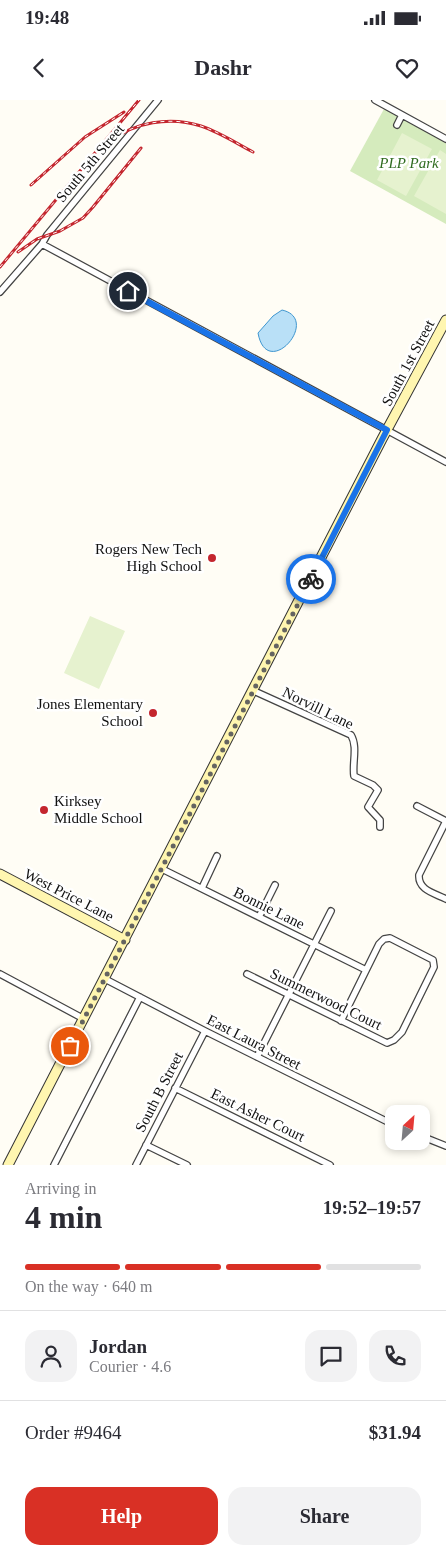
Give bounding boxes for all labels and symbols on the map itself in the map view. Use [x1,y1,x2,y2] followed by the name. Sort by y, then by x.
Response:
[53,120,128,205] street label: South 5th Street
[378,155,439,171] park label: PLP Park
[107,270,149,312] pin
[379,317,438,409] street label: South 1st Street
[95,541,202,574] place label: Rogers New Tech High School
[206,552,218,564] marker: Rogers New Tech High School
[286,554,336,604] courier
[280,684,356,732] street label: Norvill Lane
[37,696,143,729] place label: Jones Elementary School
[147,707,159,719] marker: Jones Elementary School
[54,793,143,826] place label: Kirksey Middle School
[38,804,50,816] marker: Kirksey Middle School
[22,866,117,925] street label: West Price Lane
[231,884,307,932] street label: Bonnie Lane
[268,965,385,1033] street label: Summerwood Court
[204,1011,304,1073] street label: East Laura Street
[49,1025,91,1067] pin
[132,1049,186,1135] street label: South B Street
[208,1085,308,1145] street label: East Asher Court
[385,1105,430,1150] north arrow

